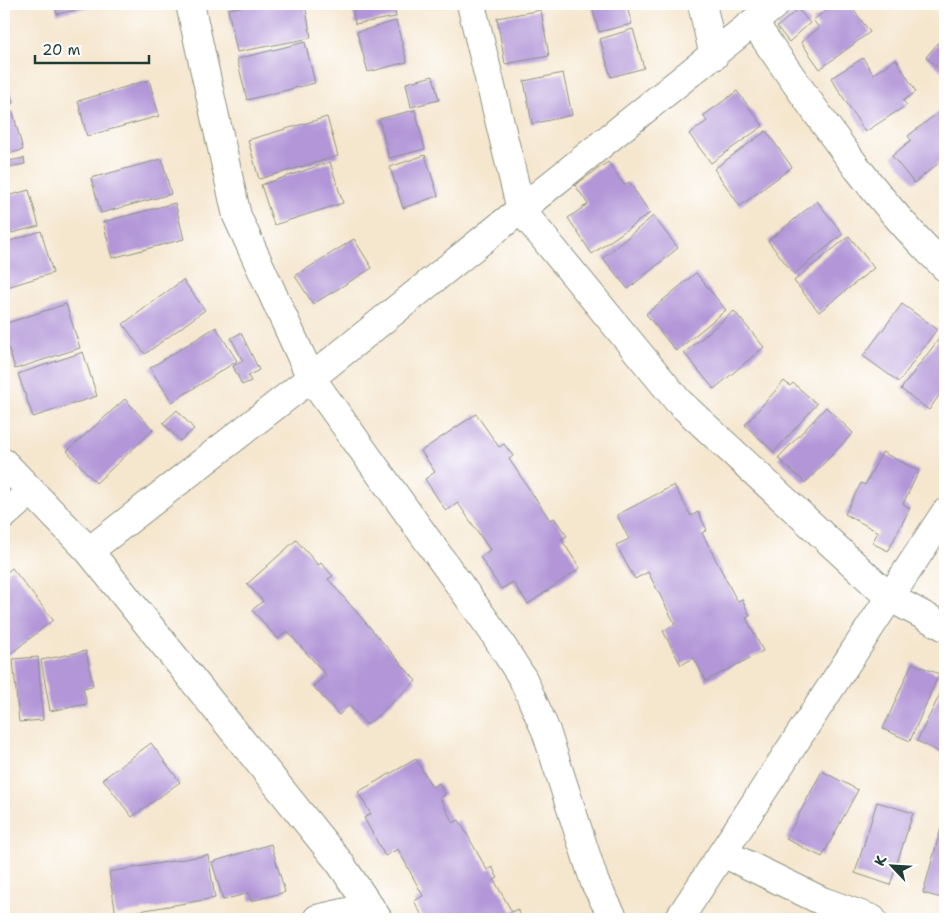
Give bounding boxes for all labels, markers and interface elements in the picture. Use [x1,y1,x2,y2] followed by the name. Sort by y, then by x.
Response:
[35,32,149,64] scale bar
[42,40,81,60] text: 20 m
[866,840,916,890] north arrow
[870,852,891,869] text: K

